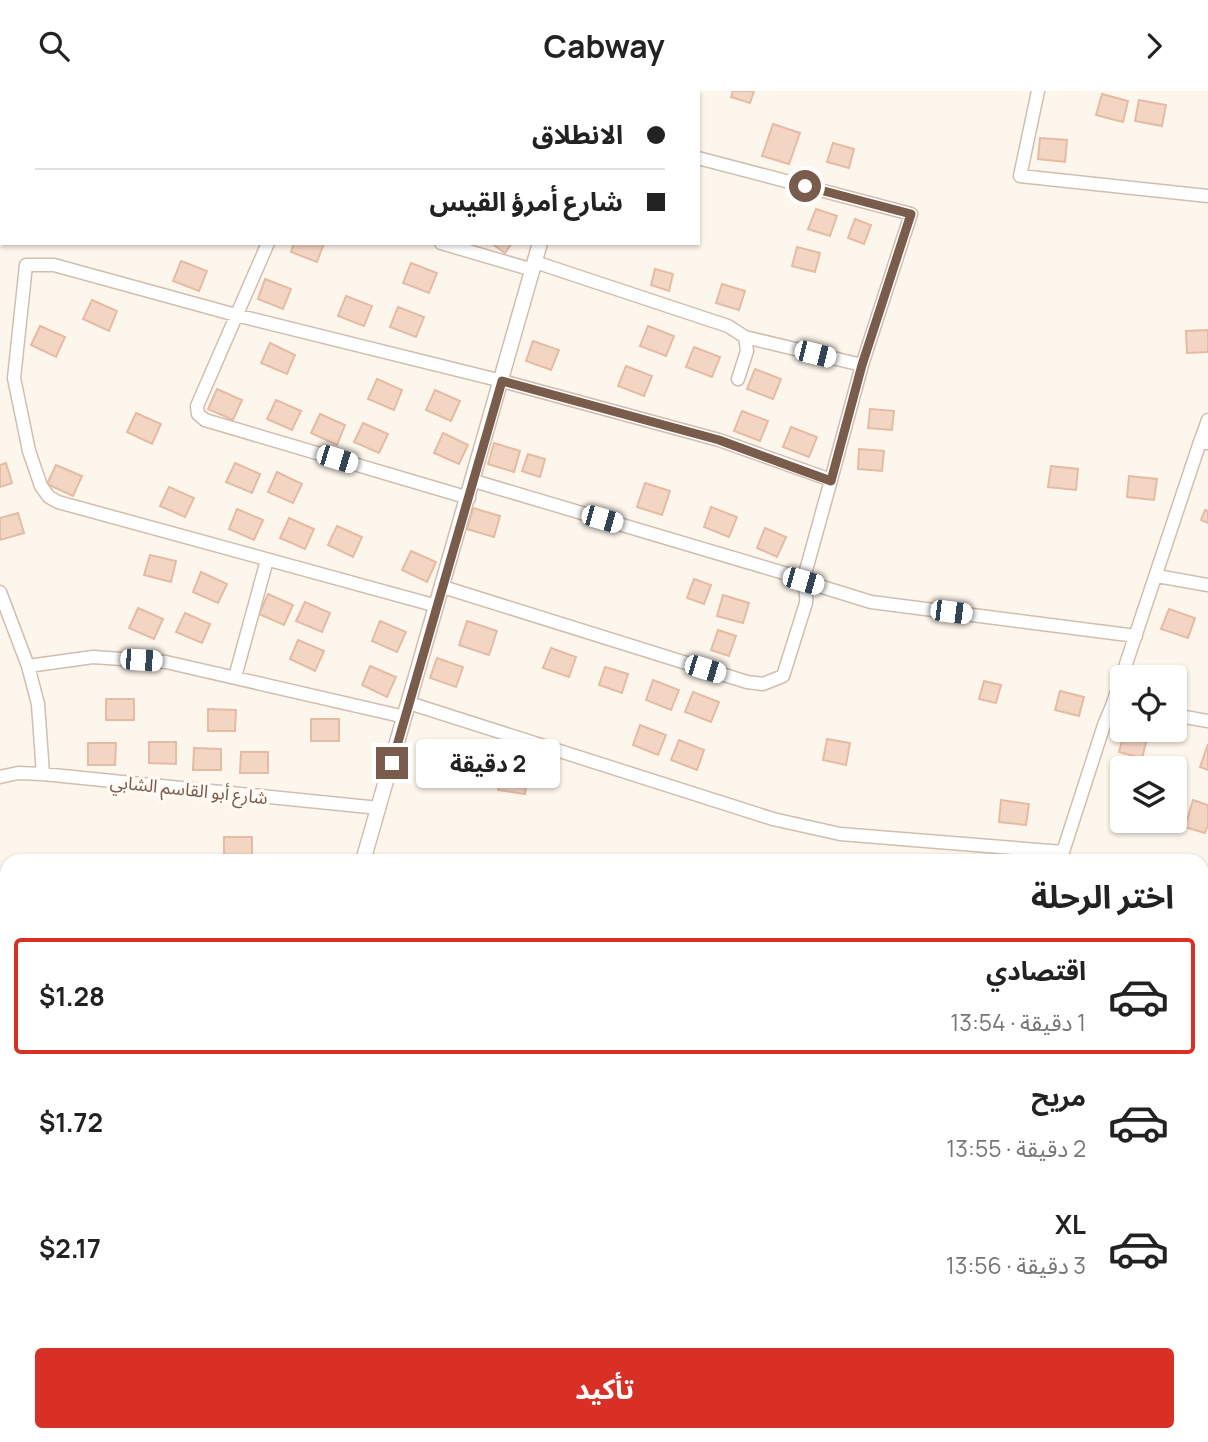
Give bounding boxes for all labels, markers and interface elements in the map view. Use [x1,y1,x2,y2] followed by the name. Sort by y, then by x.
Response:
[543,24,665,68] text: Cabway
[35,27,73,65] icon: search
[1135,27,1173,65] icon: forward
[532,116,623,152] text: الانطلاق
[789,170,821,202] route start
[429,183,623,219] text: شارع أمرؤ القيس
[793,339,838,369] car
[314,443,361,475] car
[579,503,626,535] car
[780,565,827,597] car
[929,599,974,625] car
[120,648,163,672] car
[682,653,729,685] car
[1110,665,1187,833] map controls
[1110,665,1187,742] button: locate
[416,739,560,787] callout: 2 دقيقة
[376,747,408,779] route end
[450,747,526,779] text: 2 دقيقة
[1110,756,1187,833] button: layers
[109,769,269,812] street label: شارع أبو القاسم الشابي
[1031,874,1174,918] text: اختر الرحلة
[986,952,1086,988] text: اقتصادي
[1107,965,1170,1028] icon: car
[39,978,105,1014] text: $1.28
[950,1006,1086,1038] text: 1 دقيقة · 13:54
[1031,1078,1086,1114] text: مريح
[1107,1091,1170,1154] icon: car
[39,1104,103,1140] text: $1.72
[946,1132,1086,1164] text: 2 دقيقة · 13:55
[1055,1206,1086,1242] text: XL
[1107,1217,1170,1280] icon: car
[39,1230,101,1266] text: $2.17
[946,1249,1086,1281] text: 3 دقيقة · 13:56
[35,1348,1174,1428] button: تأكيد

